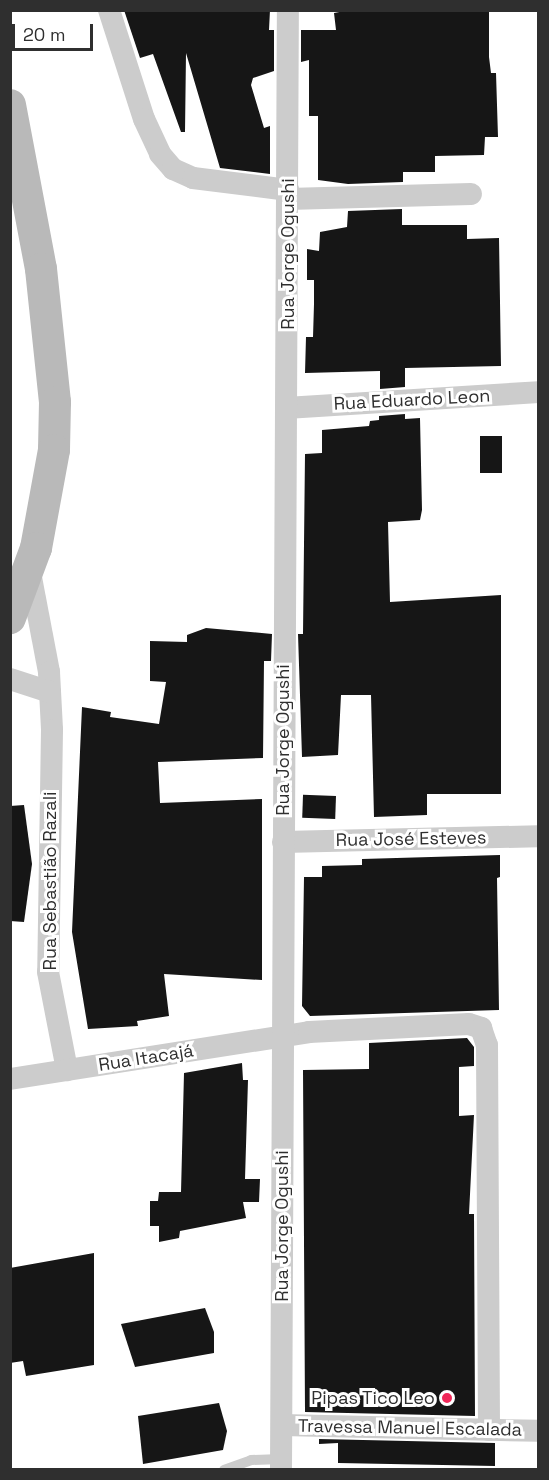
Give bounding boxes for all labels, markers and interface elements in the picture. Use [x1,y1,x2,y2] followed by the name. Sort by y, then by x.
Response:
[15,12,96,50] scale bar
[23,23,66,46] text: 20 m
[277,178,299,330] street label: Rua Jorge Ogushi
[333,385,491,415] street label: Rua Eduardo Leon
[272,664,294,816] street label: Rua Jorge Ogushi
[39,792,61,970] street label: Rua Sebastião Razali
[336,827,486,851] street label: Rua José Esteves
[97,1040,195,1076] street label: Rua Itacajá
[271,1150,293,1302] street label: Rua Jorge Ogushi
[311,1387,435,1409] place label: Pipas Tico Leo
[440,1391,454,1405] marker: Pipas Tico Leo
[298,1415,522,1441] street label: Travessa Manuel Escalada

